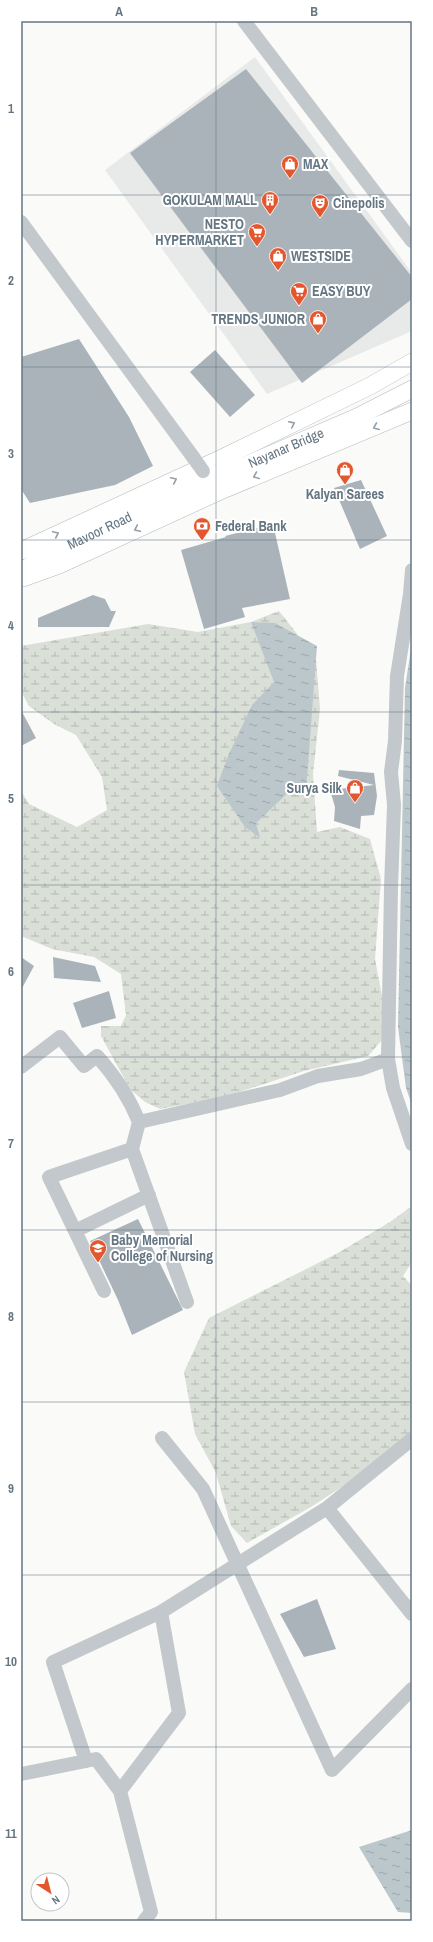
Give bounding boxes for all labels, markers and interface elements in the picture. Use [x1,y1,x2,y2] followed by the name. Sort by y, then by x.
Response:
[115,3,123,20] text: A
[310,3,318,20] text: B
[8,100,14,117] text: 1
[280,154,300,179] shop icon: MAX
[303,155,329,173] place label: MAX
[260,190,280,215] building icon: GOKULAM MALL
[163,191,257,209] place label: GOKULAM MALL
[310,193,330,218] theatre icon: Cinepolis
[333,194,385,212] place label: Cinepolis
[155,215,244,249] place label: NESTO HYPERMARKET
[247,222,267,247] supermarket icon: NESTO HYPERMARKET
[268,246,288,271] shop icon: WESTSIDE
[291,247,351,265] place label: WESTSIDE
[8,272,14,289] text: 2
[289,281,309,306] supermarket icon: EASY BUY
[312,282,371,300] place label: EASY BUY
[308,309,328,334] shop icon: TRENDS JUNIOR
[211,310,306,328] place label: TRENDS JUNIOR
[287,421,295,429] one-way arrow
[373,422,381,430] one-way arrow
[245,424,326,472] street label: Nayanar Bridge
[8,445,14,462] text: 3
[335,460,355,485] shop icon: Kalyan Sarees
[253,472,260,480] one-way arrow
[170,477,177,485] one-way arrow
[306,485,384,503] place label: Kalyan Sarees
[64,508,134,553] street label: Mavoor Road
[192,516,212,541] bank icon: Federal Bank
[215,517,287,535] place label: Federal Bank
[134,524,142,532] one-way arrow
[52,531,59,539] one-way arrow
[8,617,14,634] text: 4
[345,778,365,803] shop icon: Surya Silk
[286,779,343,797] place label: Surya Silk
[8,790,14,807] text: 5
[8,963,14,980] text: 6
[8,1135,14,1152] text: 7
[111,1231,213,1265] place label: Baby Memorial College of Nursing
[88,1238,108,1263] school or university icon: Baby Memorial College of Nursing
[8,1308,14,1325] text: 8
[8,1480,14,1497] text: 9
[5,1653,17,1670] text: 10
[5,1825,17,1842] text: 11
[30,1872,70,1912] north arrow
[49,1893,63,1908] text: N

